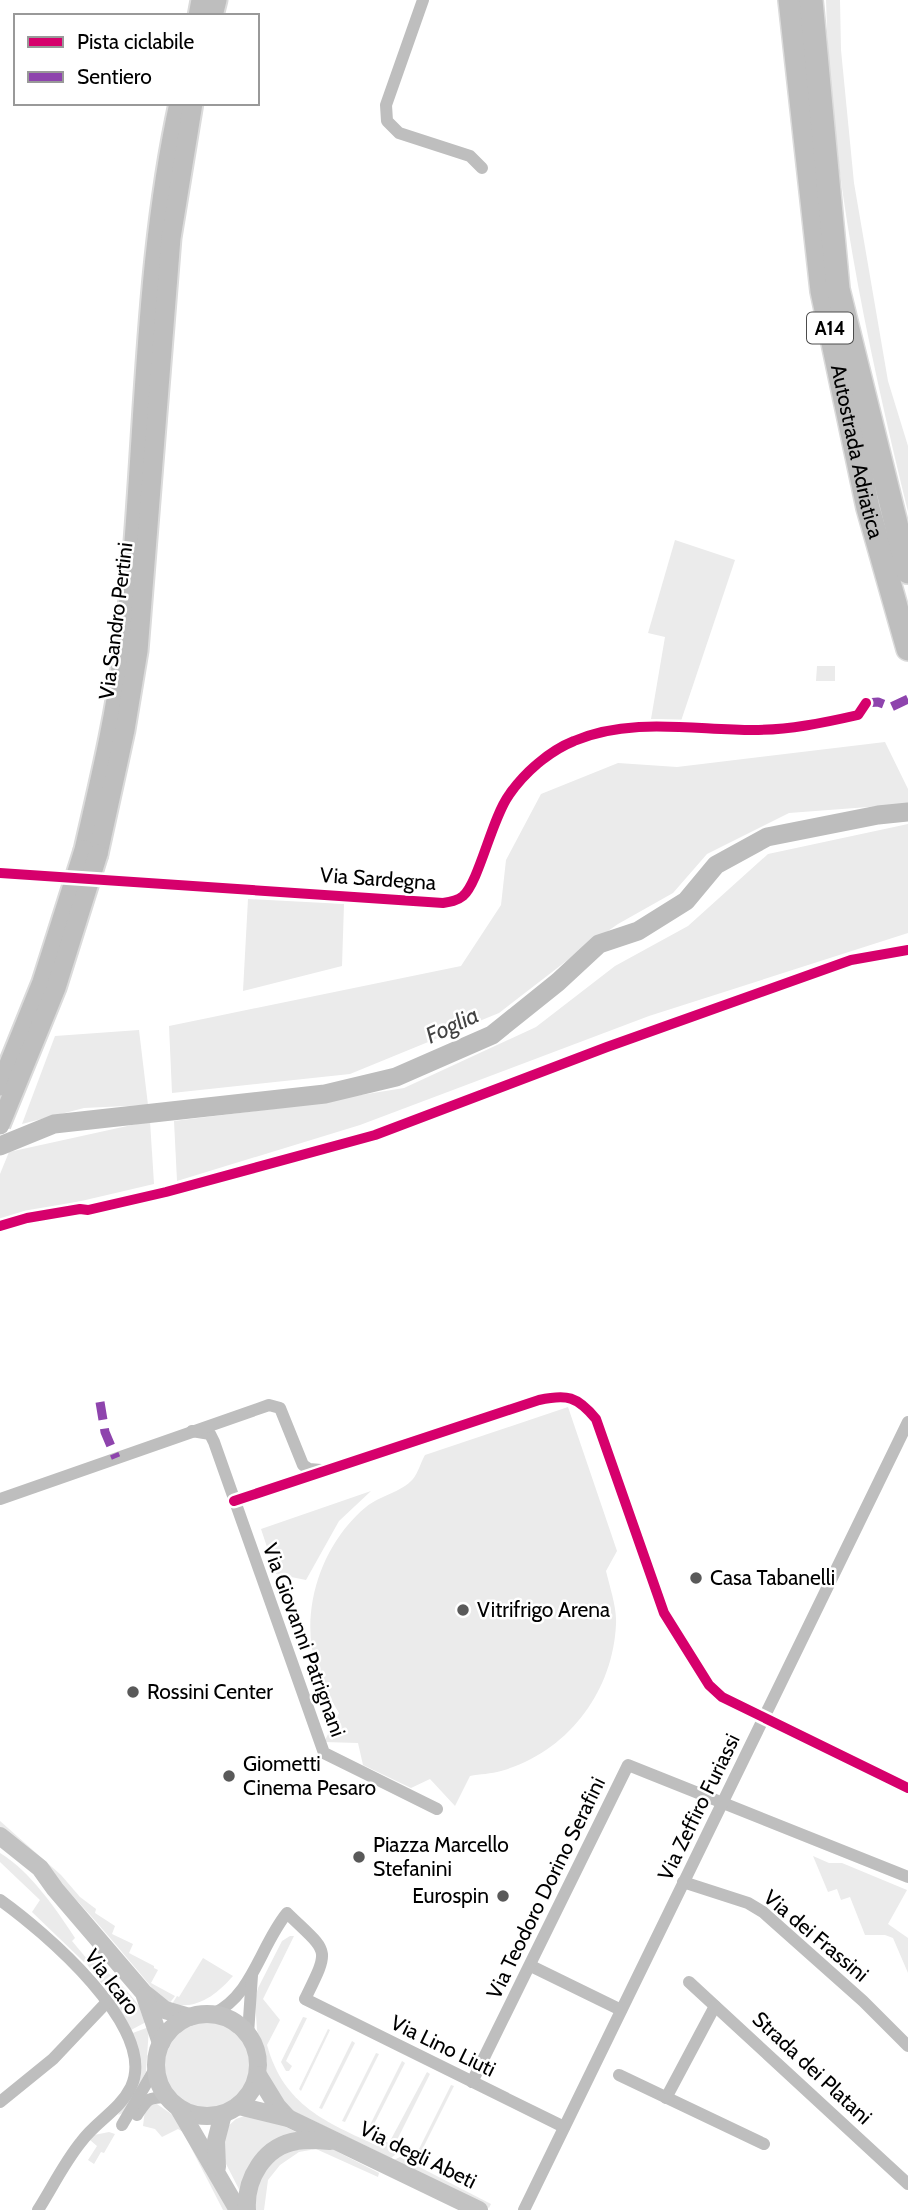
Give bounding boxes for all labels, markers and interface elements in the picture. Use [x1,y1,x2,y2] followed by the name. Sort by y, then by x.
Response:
[14,14,259,105] legend
[77,29,194,54] text: Pista ciclabile
[77,64,152,89] text: Sentiero
[807,312,853,344] road number: A14
[826,362,889,541] street label: Autostrada Adriatica
[93,541,138,701] street label: Via Sandro Pertini
[319,862,437,895] street label: Via Sardegna
[421,1001,483,1049] water label: Foglia
[258,1540,351,1740] street label: Via Giovanni Patrignani
[710,1565,835,1590] place label: Casa Tabanelli
[688,1570,704,1586] marker: Casa Tabanelli
[477,1597,610,1622] place label: Vitrifrigo Arena
[455,1602,471,1618] marker: Vitrifrigo Arena
[147,1679,273,1704] place label: Rossini Center
[125,1684,141,1700] marker: Rossini Center
[652,1729,745,1884] street label: Via Zeffiro Furiassi
[243,1751,376,1800] place label: Giometti Cinema Pesaro
[221,1768,237,1784] marker: Giometti Cinema Pesaro
[481,1773,610,2003] street label: Via Teodoro Dorino Serafini
[373,1832,509,1881] place label: Piazza Marcello Stefanini
[351,1849,367,1865] marker: Piazza Marcello Stefanini
[412,1883,489,1908] place label: Eurospin
[759,1885,874,1987] street label: Via dei Frassini
[495,1888,511,1904] marker: Eurospin
[80,1944,145,2019] street label: Via Icaro
[748,2006,877,2129] street label: Strada dei Platani
[387,2009,500,2082] street label: Via Lino Liuti
[356,2116,481,2194] street label: Via degli Abeti

